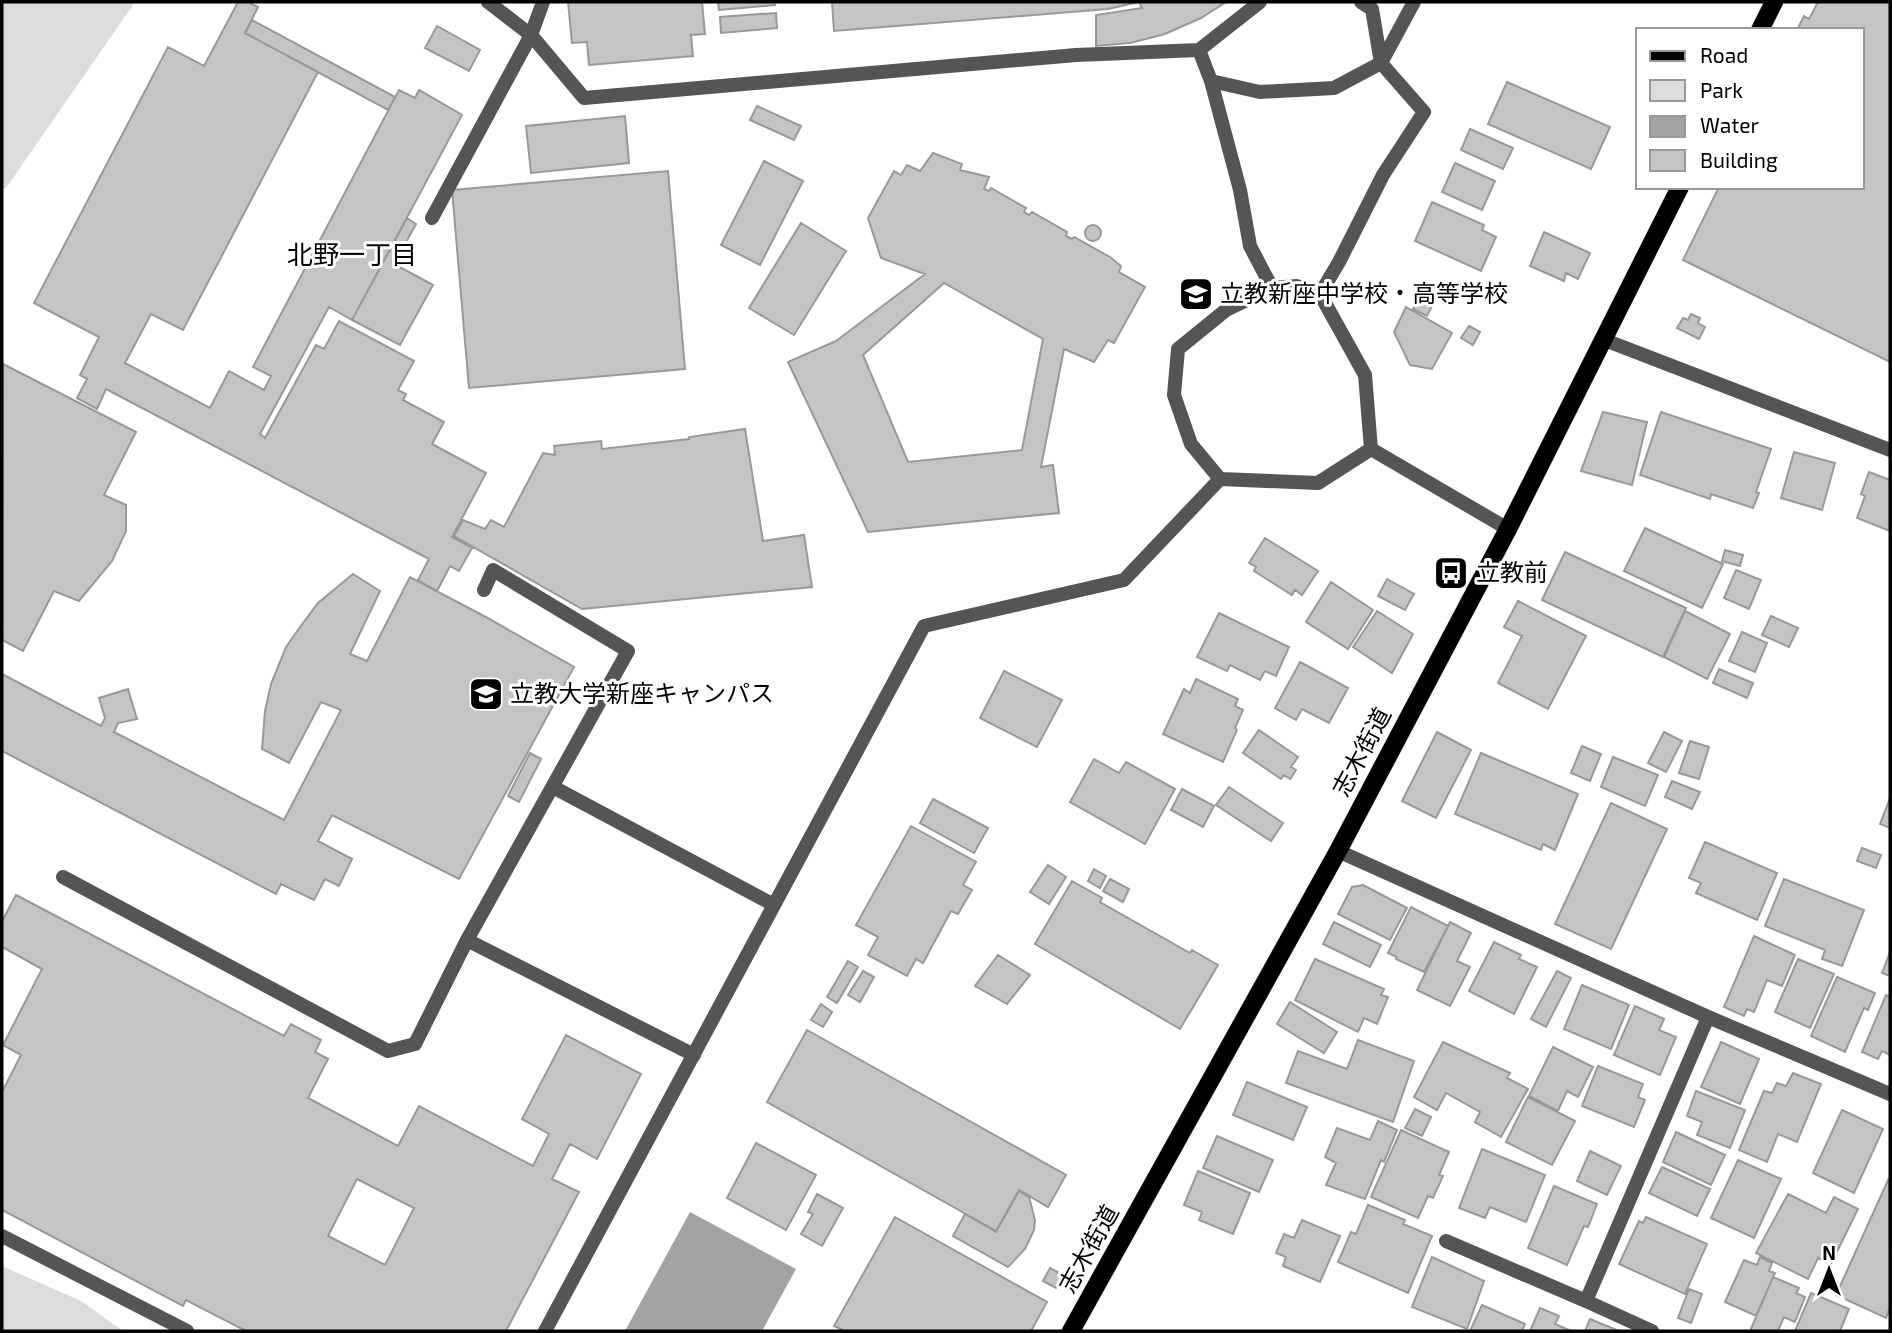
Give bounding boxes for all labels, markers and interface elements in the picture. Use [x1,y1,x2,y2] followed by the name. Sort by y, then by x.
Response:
[1636,28,1864,189] legend
[1700,42,1748,67] text: Road
[1700,77,1743,102] text: Park
[1700,112,1759,137] text: Water
[1700,147,1778,172] text: Building
[287,238,417,269] district label: 北野一丁目
[1177,275,1215,313] school or university icon: 立教新座中学校・高等学校
[1220,278,1508,307] place label: 立教新座中学校・高等学校
[1432,554,1470,592] bus stop icon: 立教前
[1476,557,1548,586] place label: 立教前
[467,675,505,713] school or university icon: 立教大学新座キャンパス
[510,678,774,707] place label: 立教大学新座キャンパス
[1325,702,1396,800] street label: 志木街道
[1052,1199,1124,1297] street label: 志木街道
[1794,1235,1864,1305] north arrow
[1822,1241,1836,1264] text: N

